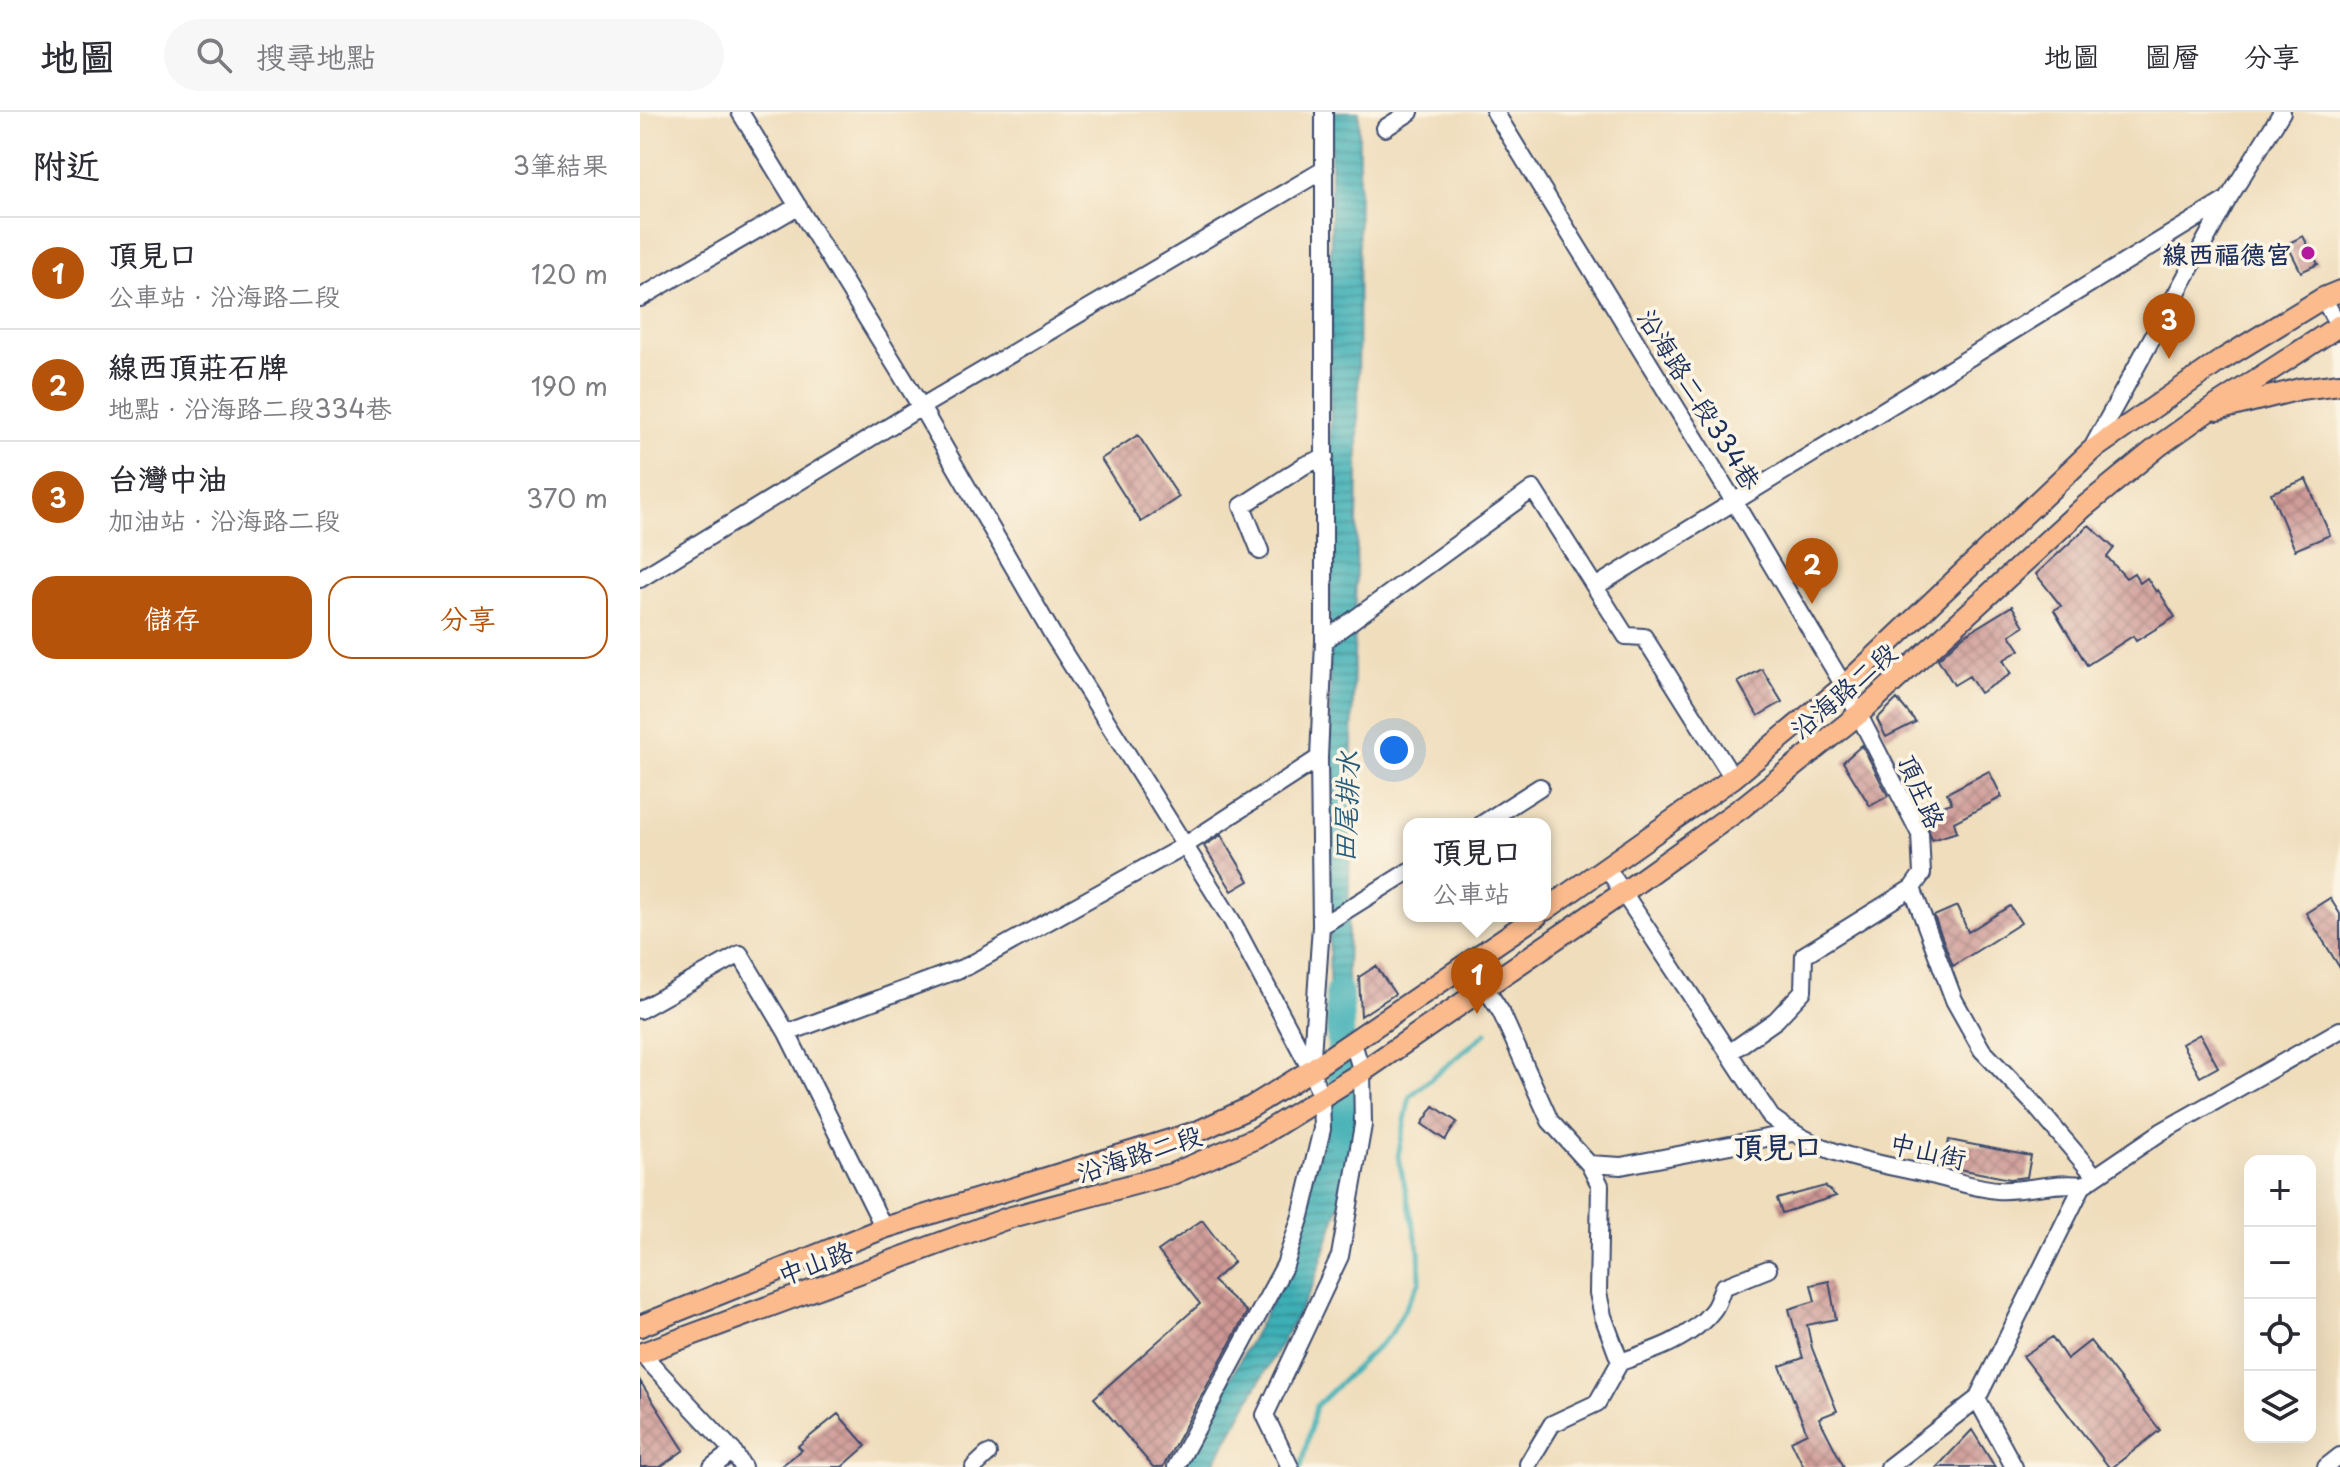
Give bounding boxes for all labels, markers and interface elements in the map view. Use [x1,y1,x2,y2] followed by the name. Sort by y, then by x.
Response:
[164,19,724,91] search box
[40,27,116,84] text: 地圖
[192,33,236,77] icon: search
[256,33,376,78] text: 搜尋地點
[2044,34,2100,77] text: 地圖
[2144,34,2200,77] text: 圖層
[2244,34,2300,77] text: 分享
[32,138,100,190] text: 附近
[513,145,608,184] text: 3筆結果
[108,231,198,276] text: 頂見口
[2162,234,2292,273] place label: 線西福德宮
[2299,244,2317,262] marker: 線西福德宮
[52,254,64,293] text: 1
[531,254,608,293] text: 120 m
[108,276,340,315] text: 公車站 · 沿海路二段
[2143,293,2195,359] pin: 3
[1629,301,1771,497] street label: 沿海路二段334巷
[108,343,288,388] text: 線西頂莊石牌
[49,366,67,405] text: 2
[531,366,608,405] text: 190 m
[108,388,392,427] text: 地點 · 沿海路二段334巷
[108,455,228,500] text: 台灣中油
[49,478,67,517] text: 3
[526,478,608,517] text: 370 m
[108,500,340,539] text: 加油站 · 沿海路二段
[1786,538,1838,604] pin: 2
[32,576,312,659] button: 儲存
[328,576,608,659] button: 分享
[1781,633,1905,747] street label: 沿海路二段
[1374,730,1414,770] your location
[1888,747,1956,835] street label: 頂庄路
[1322,749,1368,864] water label: 田尾排水
[1403,818,1551,922] popup
[1432,828,1522,873] text: 頂見口
[1432,873,1510,912] text: 公車站
[1451,948,1503,1014] pin: 1
[1071,1114,1207,1192] street label: 沿海路二段
[1886,1122,1970,1178] street label: 中山街
[1733,1123,1823,1168] district label: 頂見口
[2244,1155,2316,1443] map controls
[2244,1155,2316,1227] button: +
[2244,1227,2316,1299] button: −
[772,1230,858,1294] street label: 中山路
[2244,1299,2316,1371] button: locate
[2244,1371,2316,1443] button: layers

